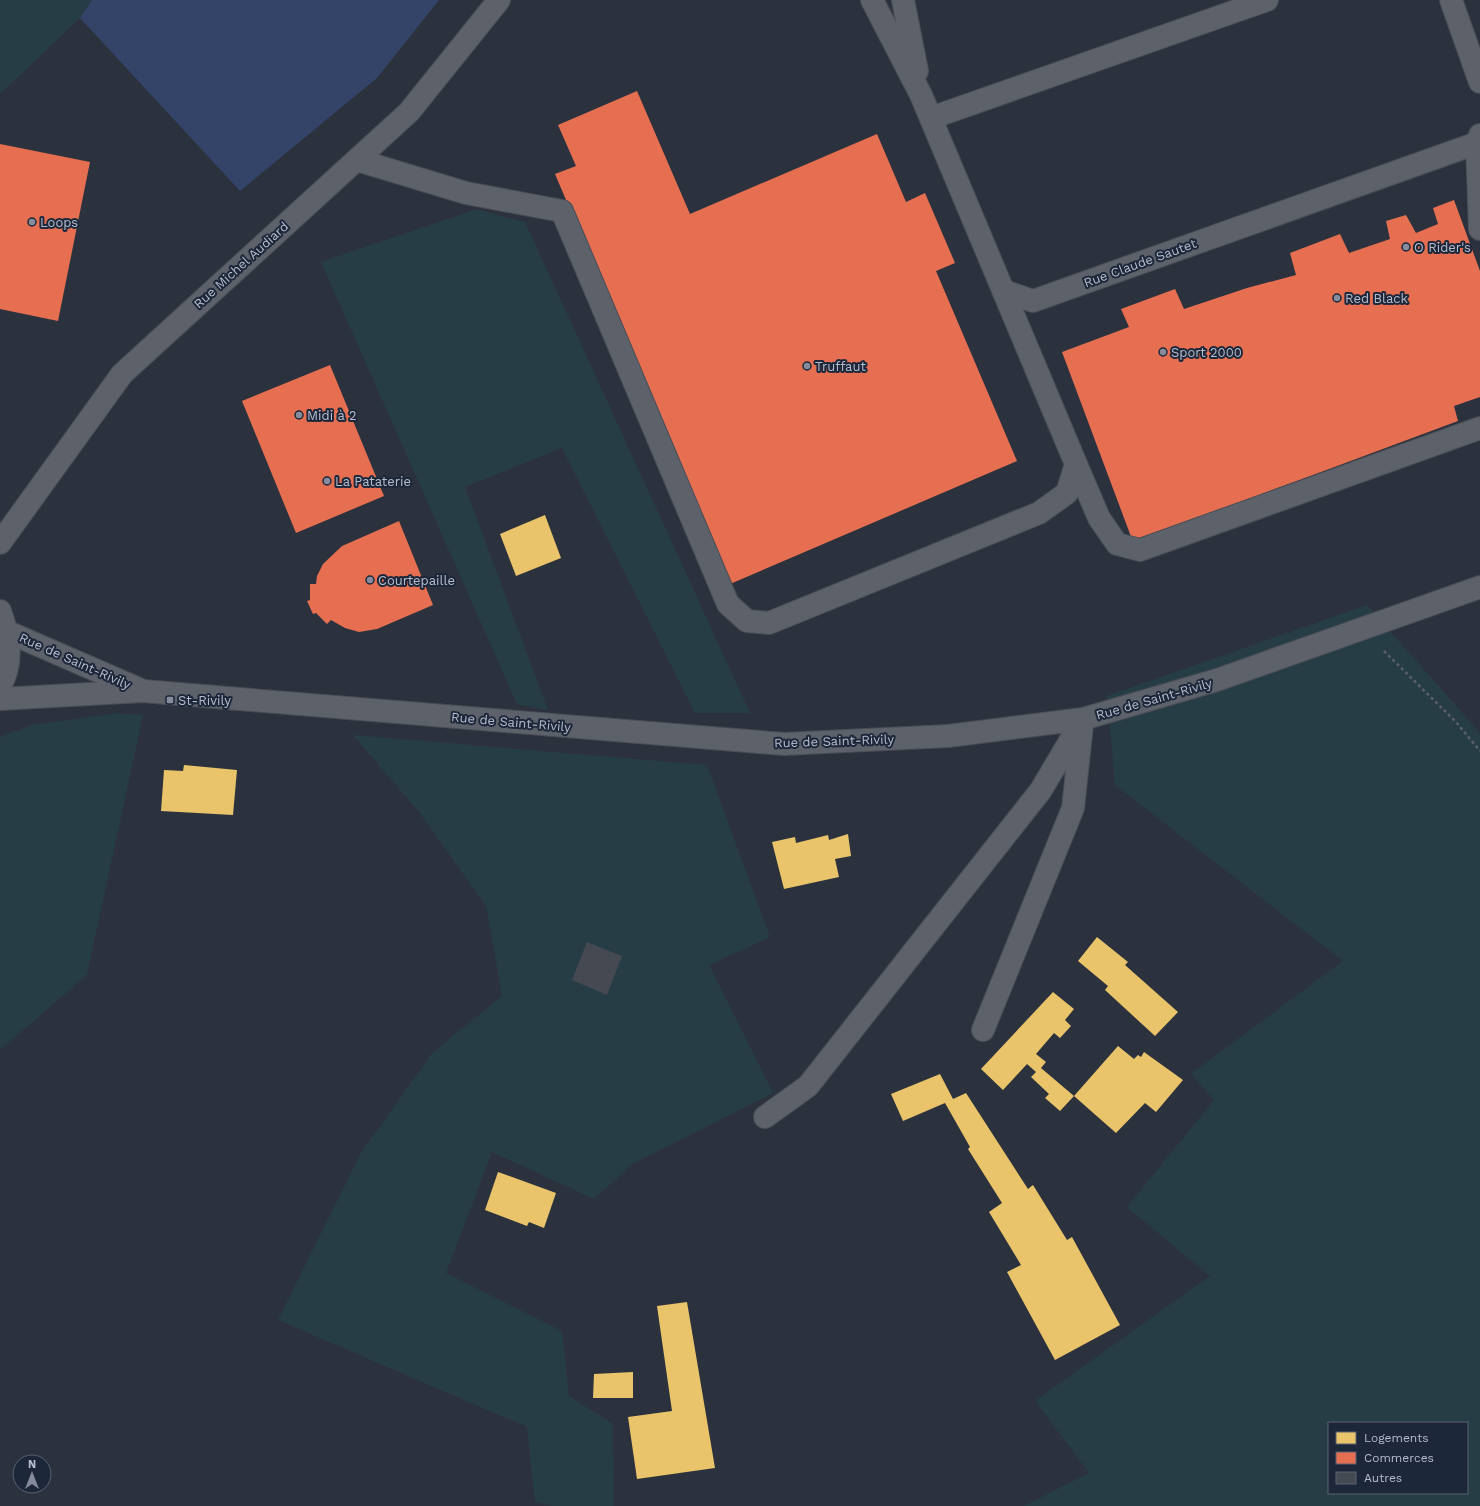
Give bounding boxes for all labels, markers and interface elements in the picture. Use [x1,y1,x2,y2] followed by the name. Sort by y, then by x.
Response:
[40,215,78,230] place label: Loops
[27,217,37,227] marker: Loops
[191,219,291,311] street label: Rue Michel Audiard
[1082,235,1199,290] street label: Rue Claude Sautet
[1414,240,1471,255] place label: O Rider's
[1401,242,1411,252] marker: O Rider's
[1345,291,1409,306] place label: Red Black
[1332,293,1342,303] marker: Red Black
[1171,345,1242,360] place label: Sport 2000
[1158,347,1168,357] marker: Sport 2000
[815,359,866,374] place label: Truffaut
[802,361,812,371] marker: Truffaut
[307,408,357,423] place label: Midi à 2
[294,410,304,420] marker: Midi à 2
[335,474,411,489] place label: La Pataterie
[322,476,332,486] marker: La Pataterie
[378,573,455,588] place label: Courtepaille
[365,575,375,585] marker: Courtepaille
[17,630,133,692] street label: Rue de Saint-Rivily
[1094,675,1214,723] street label: Rue de Saint-Rivily
[178,693,231,708] place label: St-Rivily
[165,695,175,705] marker: St-Rivily
[451,709,572,735] street label: Rue de Saint-Rivily
[774,731,895,751] street label: Rue de Saint-Rivily
[1328,1422,1468,1494] legend
[1364,1431,1429,1445] text: Logements
[1364,1451,1434,1465] text: Commerces
[12,1454,52,1494] north arrow
[28,1458,36,1471] text: N
[1364,1471,1402,1485] text: Autres

